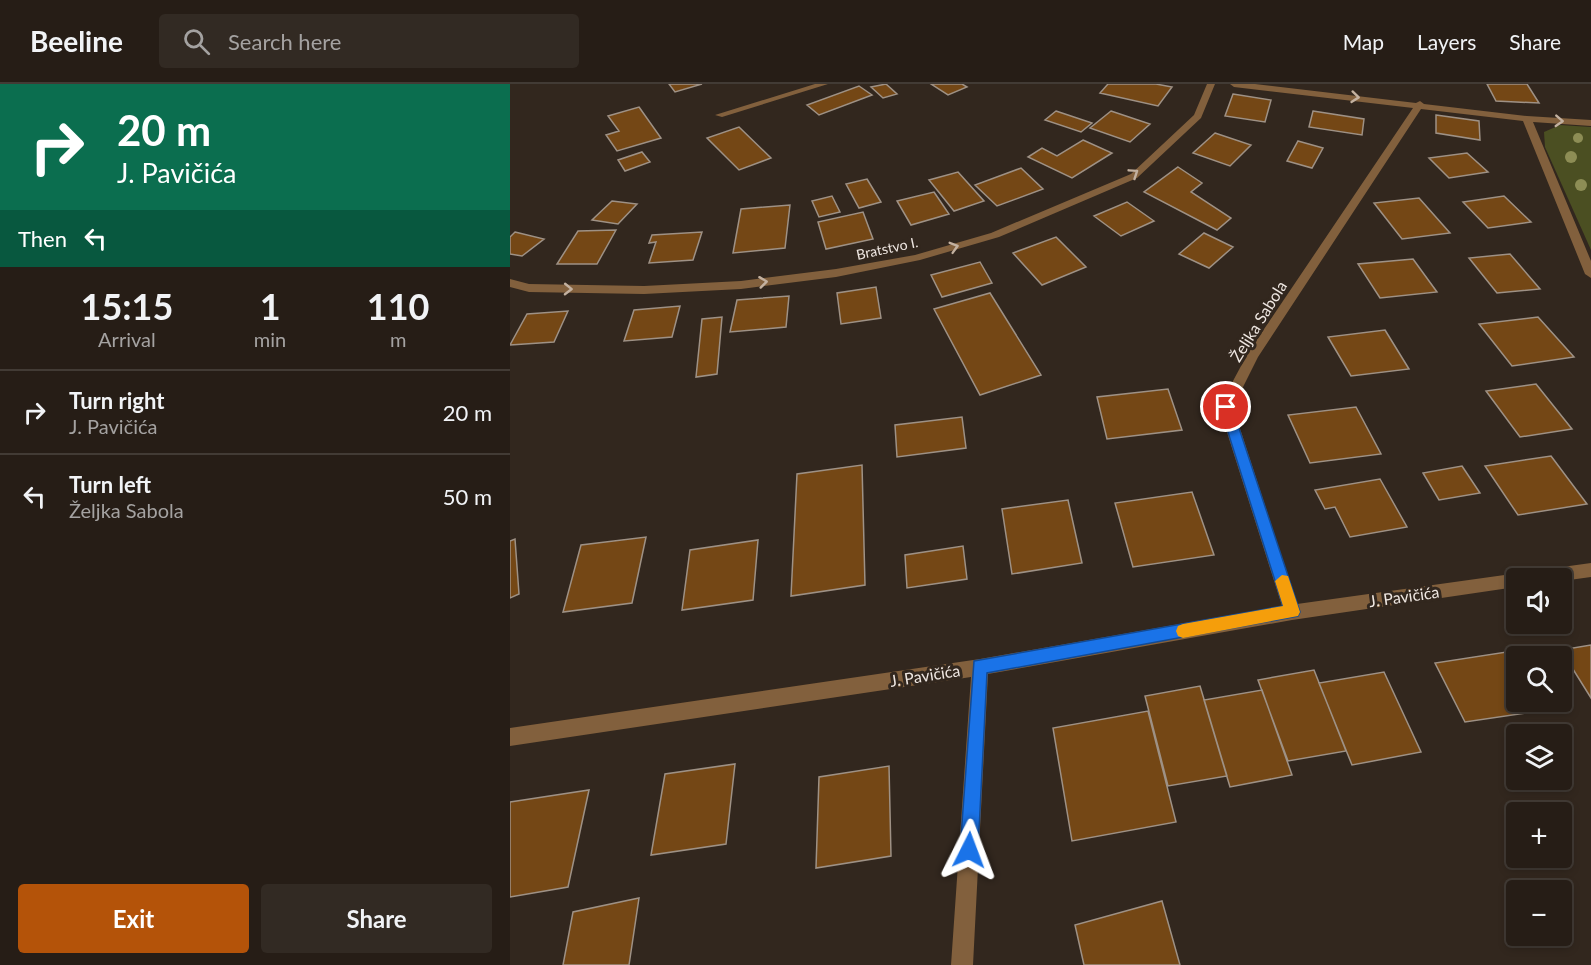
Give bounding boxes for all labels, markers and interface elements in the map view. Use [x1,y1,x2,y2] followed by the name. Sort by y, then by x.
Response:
[159,14,579,68] search box
[30,24,123,58] text: Beeline
[180,25,213,58] icon: search
[228,28,341,55] text: Search here
[1343,29,1384,54] text: Map
[1417,29,1476,54] text: Layers
[1509,29,1561,54] text: Share
[1351,90,1360,103] one-way arrow
[117,105,211,155] text: 20 m
[18,108,96,186] icon: right
[1554,115,1563,128] one-way arrow
[117,156,236,189] text: J. Pavičića
[1128,169,1138,181] one-way arrow
[79,222,112,255] icon: left
[18,225,67,252] text: Then
[855,233,919,263] street label: Bratstvo I.
[948,242,959,254] one-way arrow
[758,276,767,289] one-way arrow
[1226,277,1290,365] street label: Željka Sabola
[563,283,572,295] one-way arrow
[81,284,173,328] text: 15:15
[260,284,281,328] text: 1
[367,284,429,328] text: 110
[98,327,156,351] text: Arrival
[254,327,286,351] text: min
[390,327,406,351] text: m
[1200,381,1251,432] pin
[69,387,164,414] text: Turn right
[1209,390,1242,423] icon: arrive
[18,396,51,429] icon: right
[443,399,492,426] text: 20 m
[69,414,158,438] text: J. Pavičića
[69,471,151,498] text: Turn left
[18,480,51,513] icon: left
[443,483,492,510] text: 50 m
[69,498,184,522] text: Željka Sabola
[1506,568,1572,946] map controls
[1506,568,1572,634] button: sound
[1368,582,1440,610] street label: J. Pavičića
[1506,646,1572,712] button: search
[889,660,961,690] street label: J. Pavičića
[1506,724,1572,790] button: layers
[1506,802,1572,868] button: +
[937,818,1001,882] position arrow
[1506,880,1572,946] button: −
[18,884,249,953] button: Exit
[261,884,492,953] button: Share

